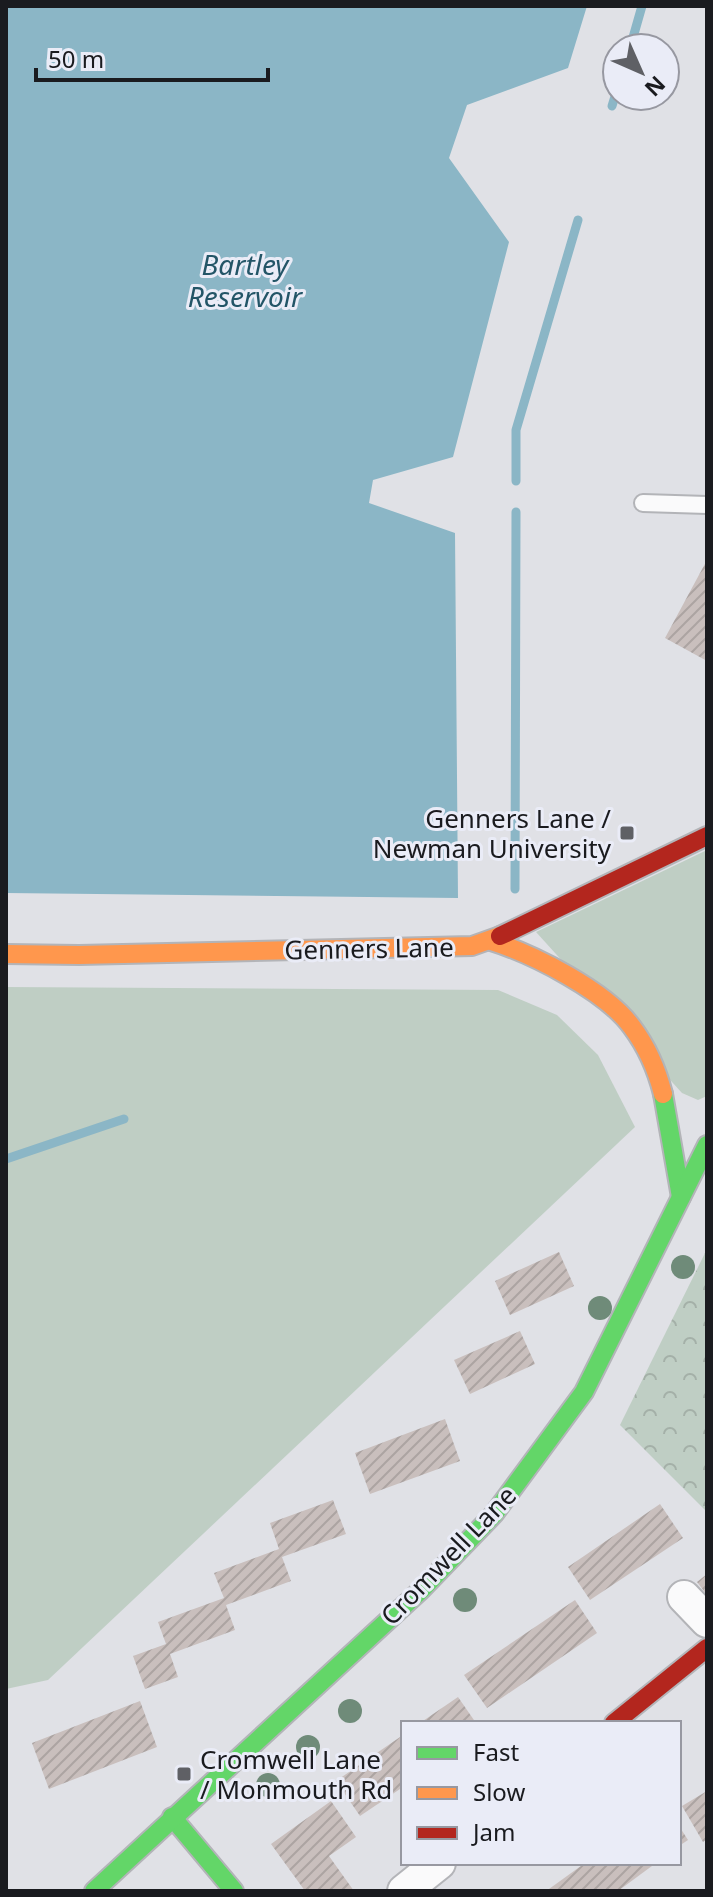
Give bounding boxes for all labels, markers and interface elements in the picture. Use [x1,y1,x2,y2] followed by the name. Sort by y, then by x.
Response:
[36,32,268,82] scale bar
[601,32,681,112] north arrow
[48,42,104,75] text: 50 m
[639,70,673,104] text: N
[188,245,304,315] water label: Bartley Reservoir
[373,800,612,866] place label: Genners Lane / Newman University
[618,824,636,842] marker: Genners Lane / Newman University
[284,929,454,967] street label: Genners Lane
[372,1477,524,1633] street label: Cromwell Lane
[401,1721,681,1865] legend
[473,1735,519,1768] text: Fast
[200,1741,392,1807] place label: Cromwell Lane / Monmouth Rd
[175,1765,193,1783] marker: Cromwell Lane / Monmouth Rd
[473,1775,525,1808] text: Slow
[471,1815,515,1848] text: Jam

